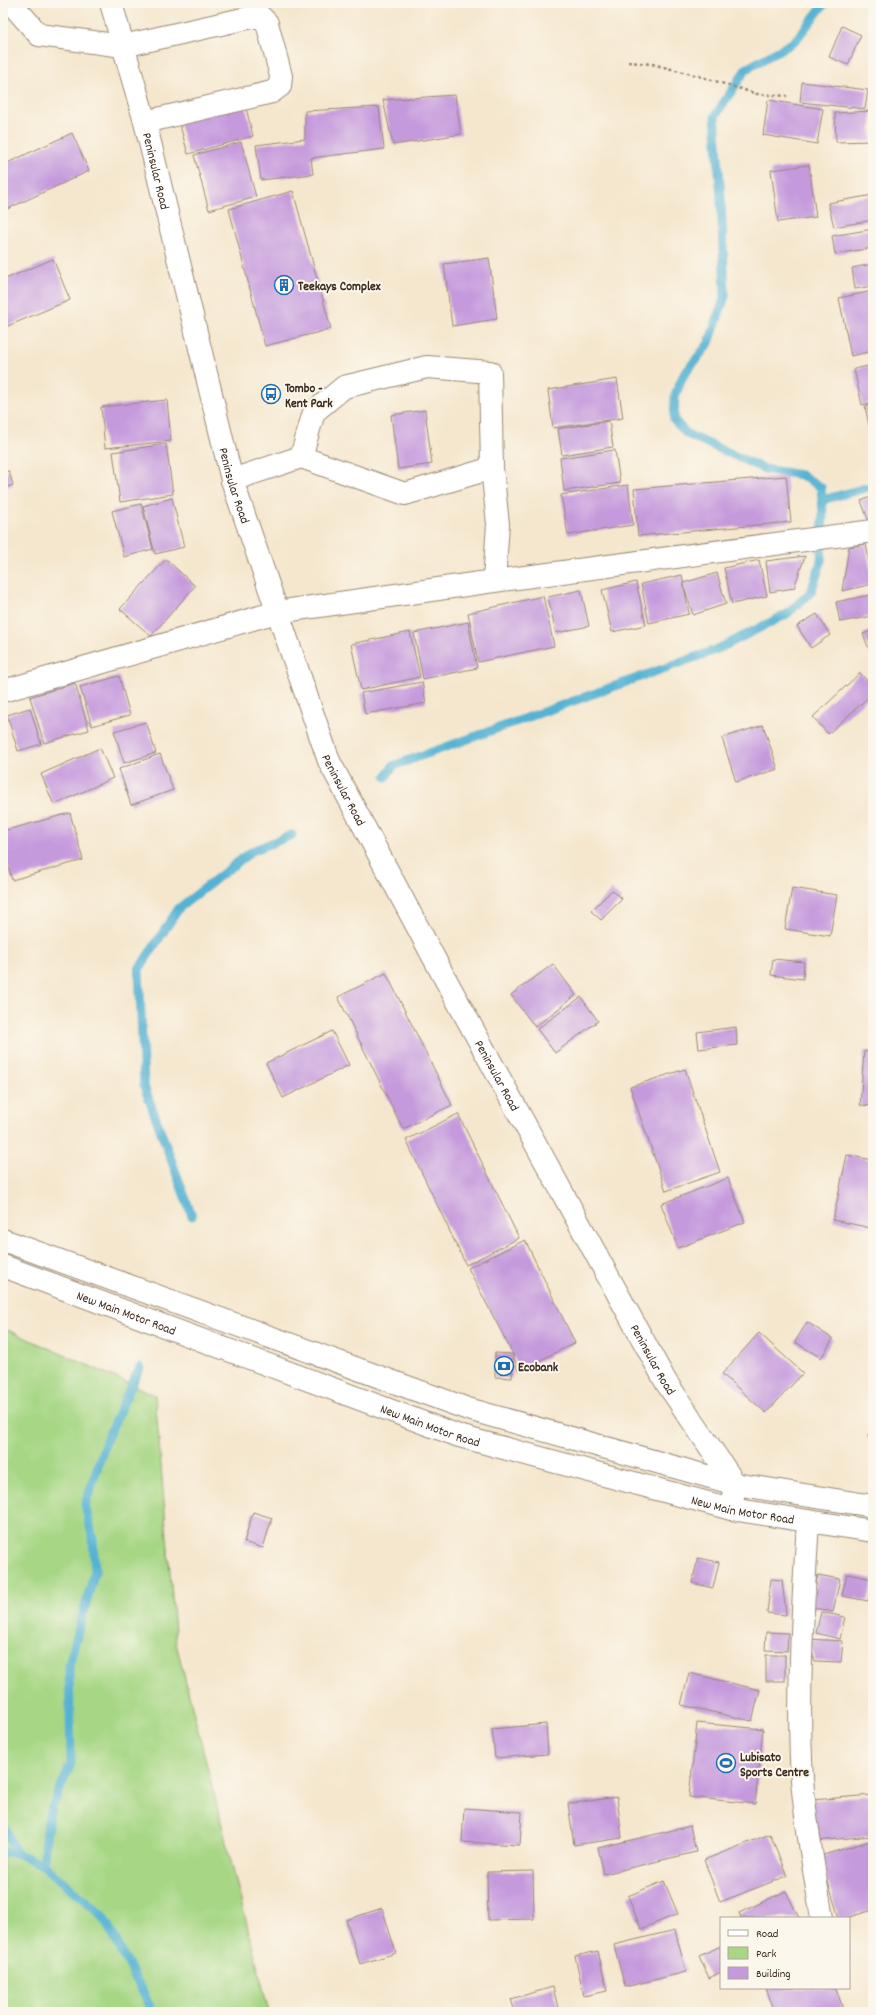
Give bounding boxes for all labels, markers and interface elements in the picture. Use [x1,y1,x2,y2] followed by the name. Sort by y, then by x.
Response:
[136,131,173,212] street label: Peninsular Road
[273,274,295,296] building icon: Teekays Complex
[298,278,381,297] place label: Teekays Complex
[285,380,333,414] place label: Tombo - Kent Park
[260,383,282,405] bus stop icon: Tombo - Kent Park
[212,446,253,527] street label: Peninsular Road
[315,752,369,830] street label: Peninsular Road
[468,1037,523,1115] street label: Peninsular Road
[73,1287,178,1342] street label: New Main Motor Road
[624,1321,679,1400] street label: Peninsular Road
[493,1355,515,1377] bank icon: Ecobank
[518,1359,559,1378] place label: Ecobank
[377,1400,482,1453] street label: New Main Motor Road
[689,1492,795,1531] street label: New Main Motor Road
[740,1749,809,1783] place label: Lubisato Sports Centre
[715,1752,737,1774] sports icon: Lubisato Sports Centre
[720,1917,850,1989] legend
[756,1926,778,1943] text: Road
[756,1946,777,1963] text: Park
[756,1966,791,1983] text: Building

